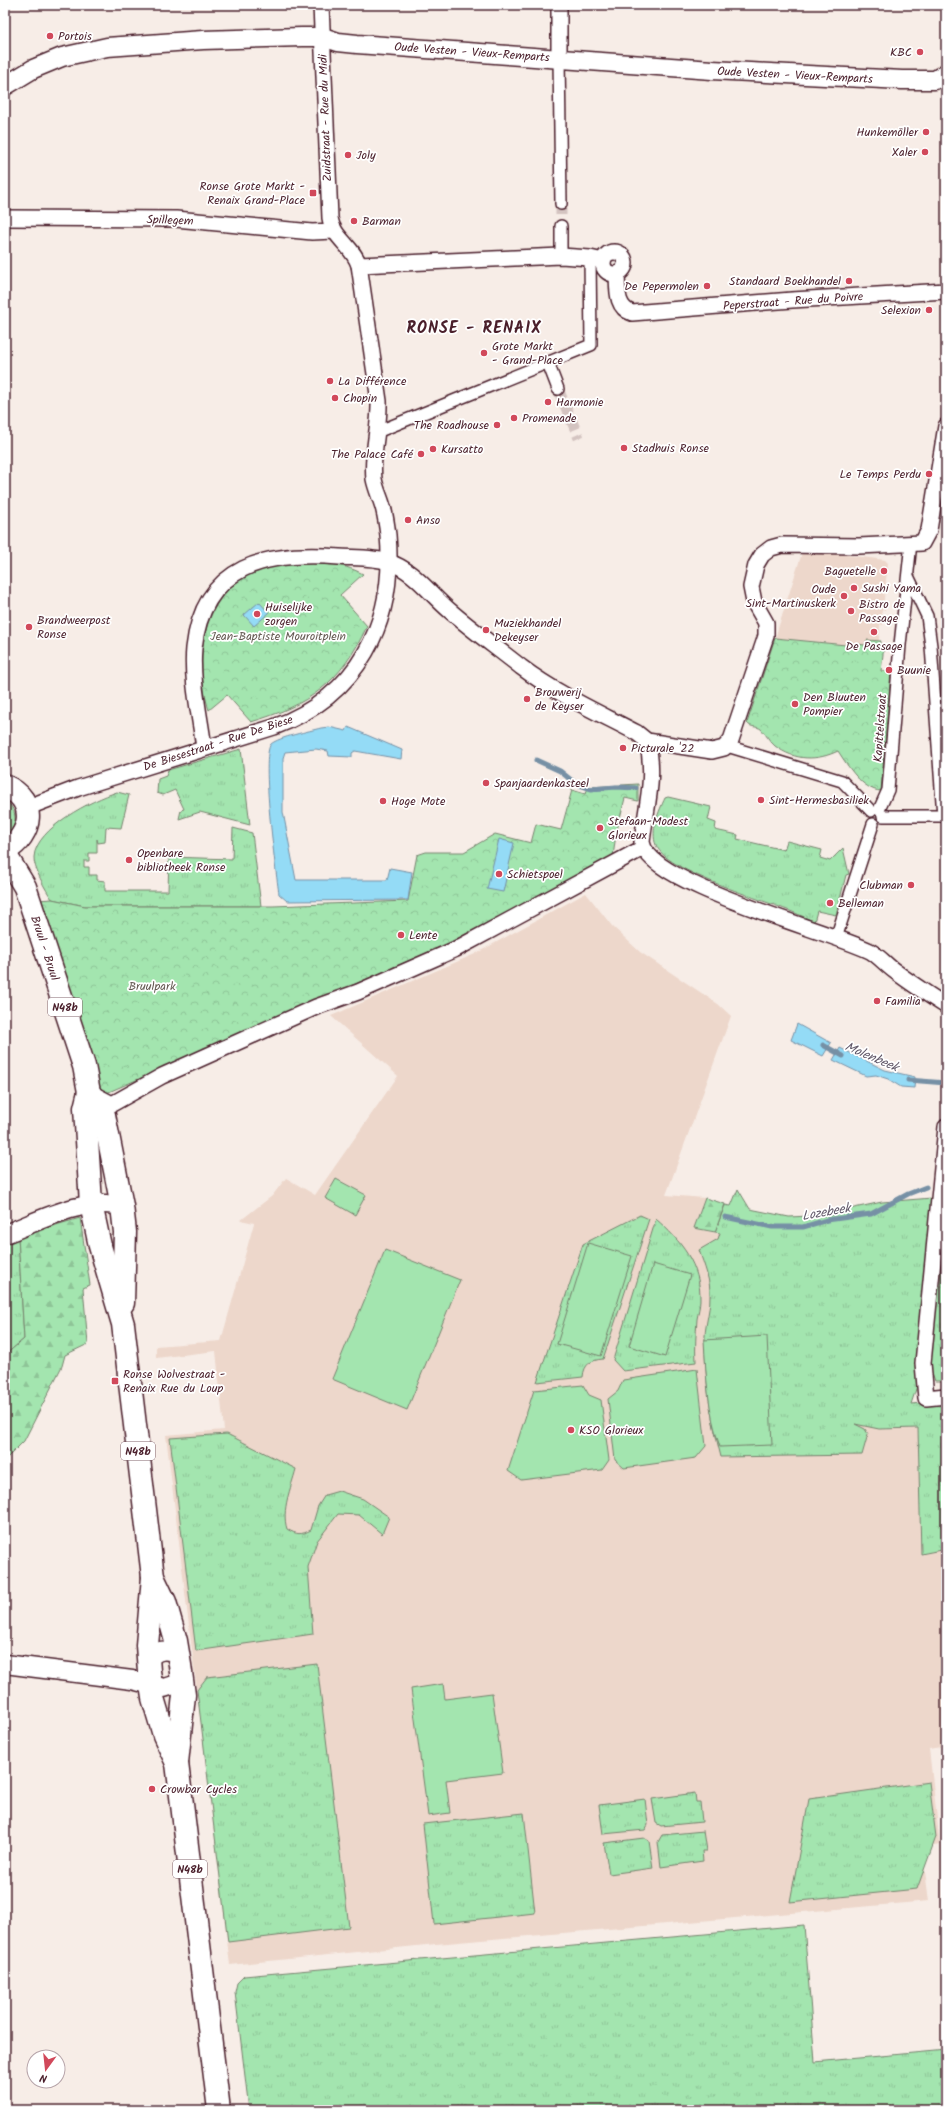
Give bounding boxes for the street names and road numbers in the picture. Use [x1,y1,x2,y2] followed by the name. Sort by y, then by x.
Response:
[394,38,550,67] street label: Oude Vesten - Vieux-Remparts
[314,53,337,182] street label: Zuidstraat - Rue du Midi
[717,62,873,89] street label: Oude Vesten - Vieux-Remparts
[146,210,194,231] street label: Spillegem
[722,287,864,316] street label: Peperstraat - Rue du Poivre
[869,693,892,763] street label: Kapittelstraat
[141,710,296,777] street label: De Biesestraat - Rue De Biese
[25,913,64,983] street label: Bruul - Bruul
[48,998,82,1016] road number: N48b
[121,1442,155,1460] road number: N48b
[173,1860,207,1878] road number: N48b

